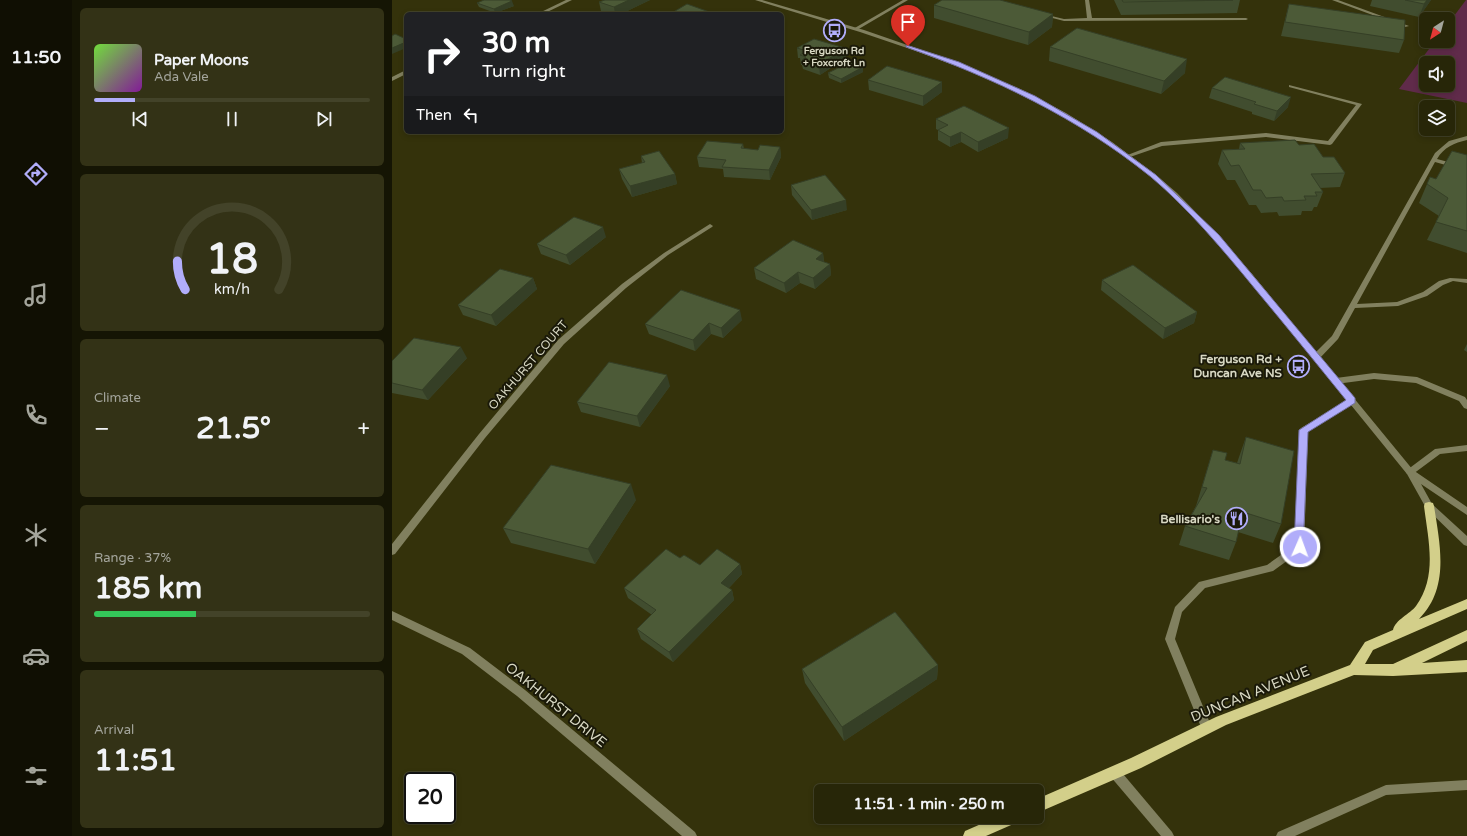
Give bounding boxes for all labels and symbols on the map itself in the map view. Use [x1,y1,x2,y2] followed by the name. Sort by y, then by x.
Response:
[891,5,925,46] pin
[1419,12,1455,48] north arrow
[821,18,847,44] bus stop icon: Ferguson Rd + Foxcroft Ln
[803,45,865,69] place label: Ferguson Rd + Foxcroft Ln
[486,317,571,412] street label: OAKHURST COURT
[1193,352,1283,380] place label: Ferguson Rd + Duncan Ave NS
[1285,353,1311,379] bus stop icon: Ferguson Rd + Duncan Ave NS
[1223,506,1249,532] restaurant icon: Bellisario's
[1160,512,1220,526] place label: Bellisario's
[1279,526,1321,568] position arrow
[502,659,610,751] street label: OAKHURST DRIVE
[1188,662,1312,726] street label: DUNCAN AVENUE
[404,772,456,824] speed limit sign: 20

